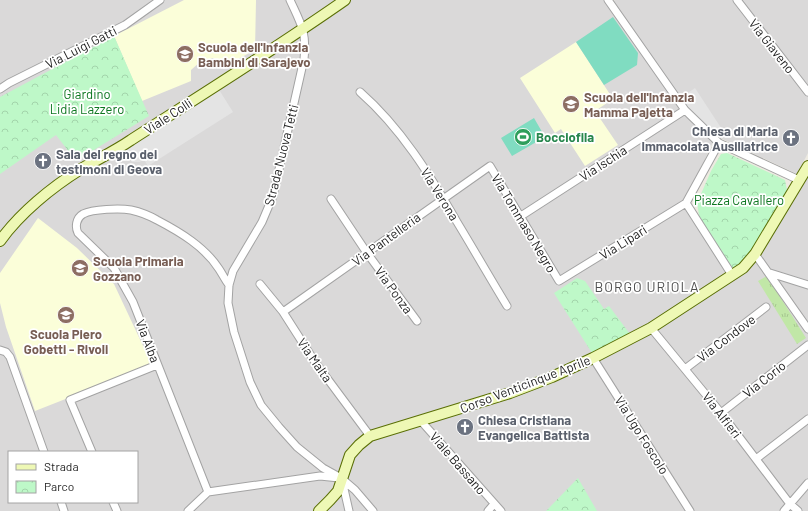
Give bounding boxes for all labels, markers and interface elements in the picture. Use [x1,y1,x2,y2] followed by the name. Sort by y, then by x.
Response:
[746,15,798,77] street label: Via Giaveno
[43,22,119,72] street label: Via Luigi Gatti
[198,39,311,70] place label: Scuola dell'Infanzia Bambini di Sarajevo
[175,44,195,64] school or university icon: Scuola dell'Infanzia Bambini di Sarajevo
[50,86,124,117] park label: Giardino Lidia Lazzero
[584,89,694,120] place label: Scuola dell'Infanzia Mamma Pajetta
[141,94,195,138] street label: Viale Colli
[561,94,581,114] school or university icon: Scuola dell'Infanzia Mamma Pajetta
[261,103,301,207] street label: Strada Nuova Tetti
[641,123,778,154] place label: Chiesa di Maria Immacolata Ausiliatrice
[513,127,533,147] sports icon: Bocciofila
[781,128,801,148] church icon: Chiesa di Maria Immacolata Ausiliatrice
[536,129,594,145] place label: Bocciofila
[576,142,630,184] street label: Via Ischia
[56,146,162,177] place label: Sala del regno dei testimoni di Geova
[33,151,53,171] church icon: Sala del regno dei testimoni di Geova
[417,164,463,224] street label: Via Verona
[488,171,560,275] street label: Via Tommaso Negro
[694,192,784,208] park label: Piazza Cavallero
[349,209,423,269] street label: Via Pantelleria
[596,221,650,263] street label: Via Lipari
[93,253,184,284] place label: Scuola Primaria Gozzano
[70,258,90,278] school or university icon: Scuola Primaria Gozzano
[372,263,416,317] street label: Via Ponza
[594,278,700,295] district label: BORGO URIOLA
[56,305,76,325] school or university icon: Scuola Piero Gobetti - Rivoli
[694,311,758,365] street label: Via Condove
[132,317,164,365] street label: Via Alba
[24,326,108,357] place label: Scuola Piero Gobetti - Rivoli
[294,335,336,385] street label: Via Malta
[458,352,593,416] street label: Corso Venticinque Aprile
[739,357,789,401] street label: Via Corio
[699,389,745,441] street label: Via Alfieri
[612,393,672,477] street label: Via Ugo Foscolo
[478,412,590,443] place label: Chiesa Cristiana Evangelica Battista
[455,417,475,437] church icon: Chiesa Cristiana Evangelica Battista
[426,428,490,498] street label: Viale Bassano
[8,451,138,503] legend
[44,459,79,473] text: Strada
[44,479,74,493] text: Parco

